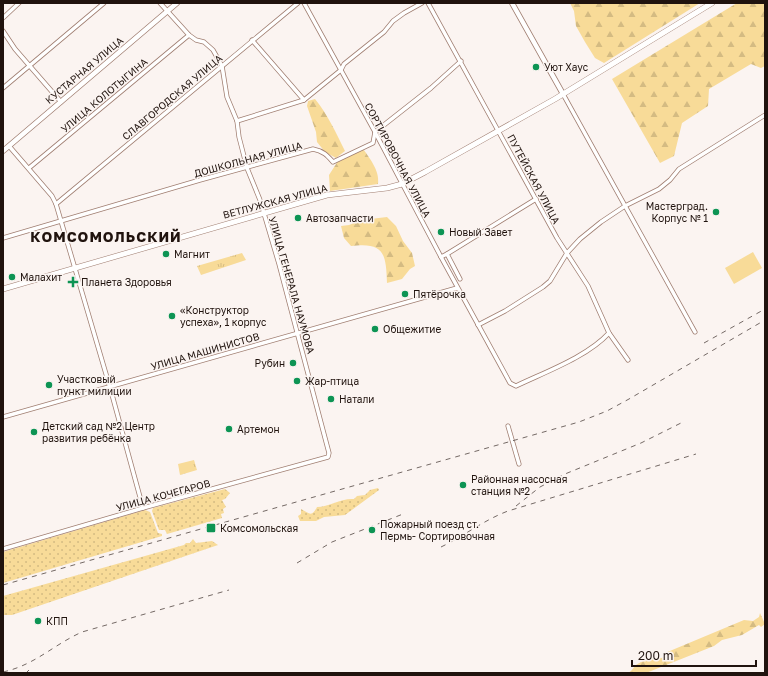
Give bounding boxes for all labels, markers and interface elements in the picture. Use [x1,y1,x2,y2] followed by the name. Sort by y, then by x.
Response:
[43,34,126,106] street label: КУСТАРНАЯ УЛИЦА
[120,52,225,142] street label: СЛАВГОРОДСКАЯ УЛИЦА
[58,55,150,135] street label: УЛИЦА КОЛОТЫГИНА
[544,61,589,73] place label: Уют Хаус
[531,62,541,72] marker: Уют Хаус
[363,101,434,220] street label: СОРТИРОВОЧНАЯ УЛИЦА
[505,132,563,226] street label: ПУТЕЙСКАЯ УЛИЦА
[193,139,304,179] street label: ДОШКОЛЬНАЯ УЛИЦА
[221,181,329,221] street label: ВЕТЛУЖСКАЯ УЛИЦА
[646,200,708,224] place label: Мастерград. Корпус № 1
[711,207,721,217] marker: Мастерград. Корпус № 1
[306,212,374,224] place label: Автозапчасти
[293,213,303,223] marker: Автозапчасти
[267,215,317,355] street label: УЛИЦА ГЕНЕРАЛА НАУМОВА
[449,226,513,238] place label: Новый Завет
[436,227,446,237] marker: Новый Завет
[30,228,182,245] district label: КОМСОМОЛЬСКИЙ
[174,248,210,260] place label: Магнит
[161,249,171,259] marker: Магнит
[20,271,62,283] place label: Малахит
[7,272,17,282] marker: Малахит
[81,276,172,288] place label: Планета Здоровья
[68,277,78,287] marker: Планета Здоровья
[413,288,466,300] place label: Пятёрочка
[400,289,410,299] marker: Пятёрочка
[180,304,267,328] place label: «Конструктор успеха», 1 корпус
[167,311,177,321] marker: «Конструктор успеха», 1 корпус
[383,323,441,335] place label: Общежитие
[370,324,380,334] marker: Общежитие
[149,330,261,372] street label: УЛИЦА МАШИНИСТОВ
[255,357,285,369] place label: Рубин
[288,358,298,368] marker: Рубин
[57,373,132,397] place label: Участковый пункт милиции
[305,375,359,387] place label: Жар-птица
[292,376,302,386] marker: Жар-птица
[44,380,54,390] marker: Участковый пункт милиции
[339,393,374,405] place label: Натали
[326,394,336,404] marker: Натали
[42,420,155,444] place label: Детский сад №2 Центр развития ребёнка
[237,423,280,435] place label: Артемон
[224,424,234,434] marker: Артемон
[29,427,39,437] marker: Детский сад №2 Центр развития ребёнка
[471,473,567,497] place label: Районная насосная станция №2
[115,477,212,513] street label: УЛИЦА КОЧЕГАРОВ
[458,480,468,490] marker: Районная насосная станция №2
[380,518,495,542] place label: Пожарный поезд ст. Пермь- Сортировочная
[205,522,217,534] marker: Комсомольская
[220,522,298,534] place label: Комсомольская
[367,525,377,535] marker: Пожарный поезд ст. Пермь- Сортировочная
[46,615,68,627] place label: КПП
[33,616,43,626] marker: КПП
[632,642,756,668] scale bar
[638,648,673,663] text: 200 m

